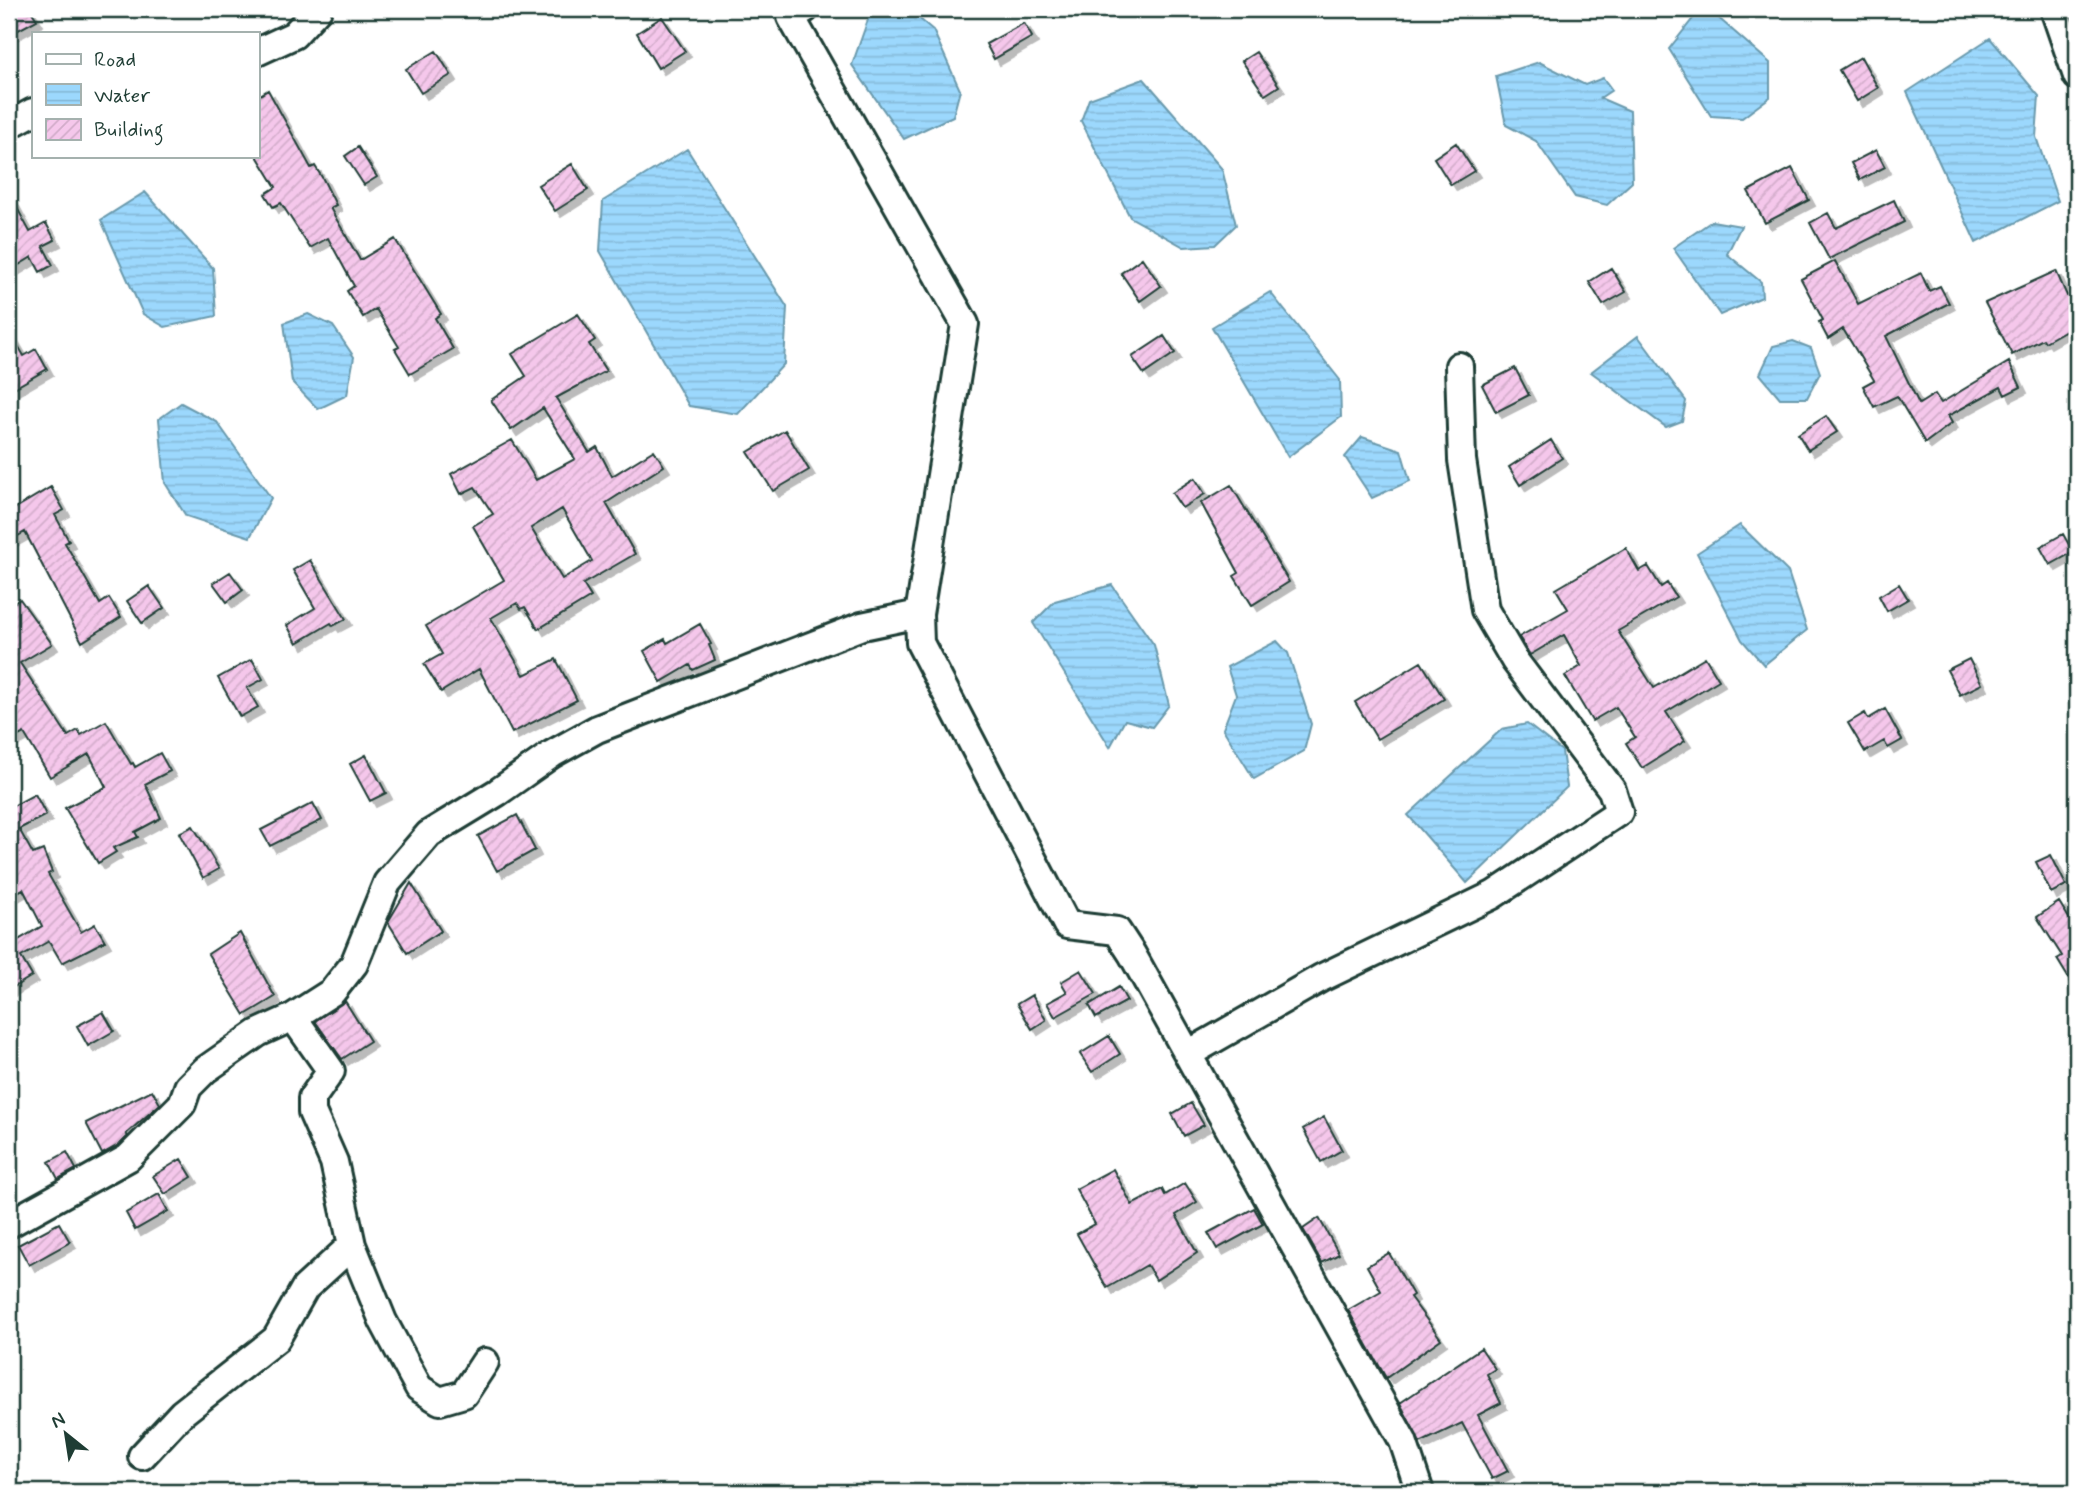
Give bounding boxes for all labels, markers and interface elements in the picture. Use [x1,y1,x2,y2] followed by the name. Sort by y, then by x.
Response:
[32,32,259,158] legend
[94,46,136,74] text: Road
[94,82,150,110] text: Water
[94,116,164,146] text: Building
[32,1400,102,1470] north arrow
[47,1407,70,1435] text: N

